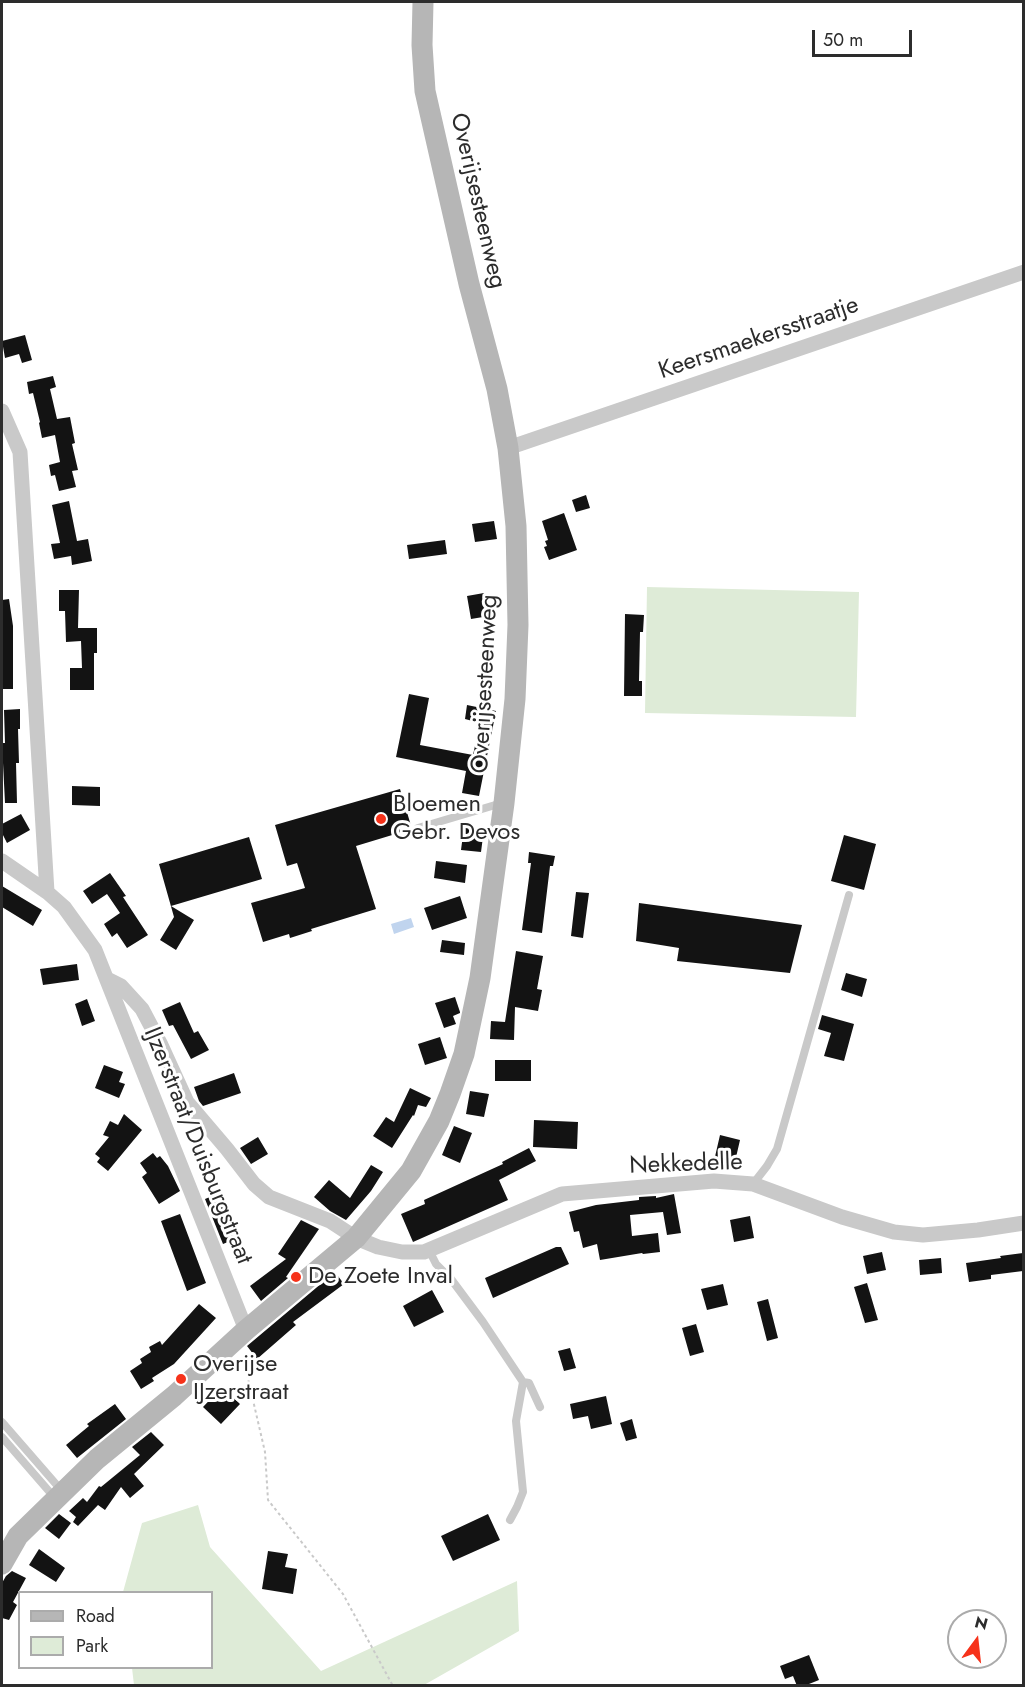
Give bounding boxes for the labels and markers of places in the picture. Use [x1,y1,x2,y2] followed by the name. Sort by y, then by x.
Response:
[393,791,520,847] place label: Bloemen Gebr. Devos
[374,812,388,826] marker: Bloemen Gebr. Devos
[308,1263,453,1291] place label: De Zoete Inval
[289,1270,303,1284] marker: De Zoete Inval
[193,1351,288,1407] place label: Overijse IJzerstraat
[174,1372,188,1386] marker: Overijse IJzerstraat

